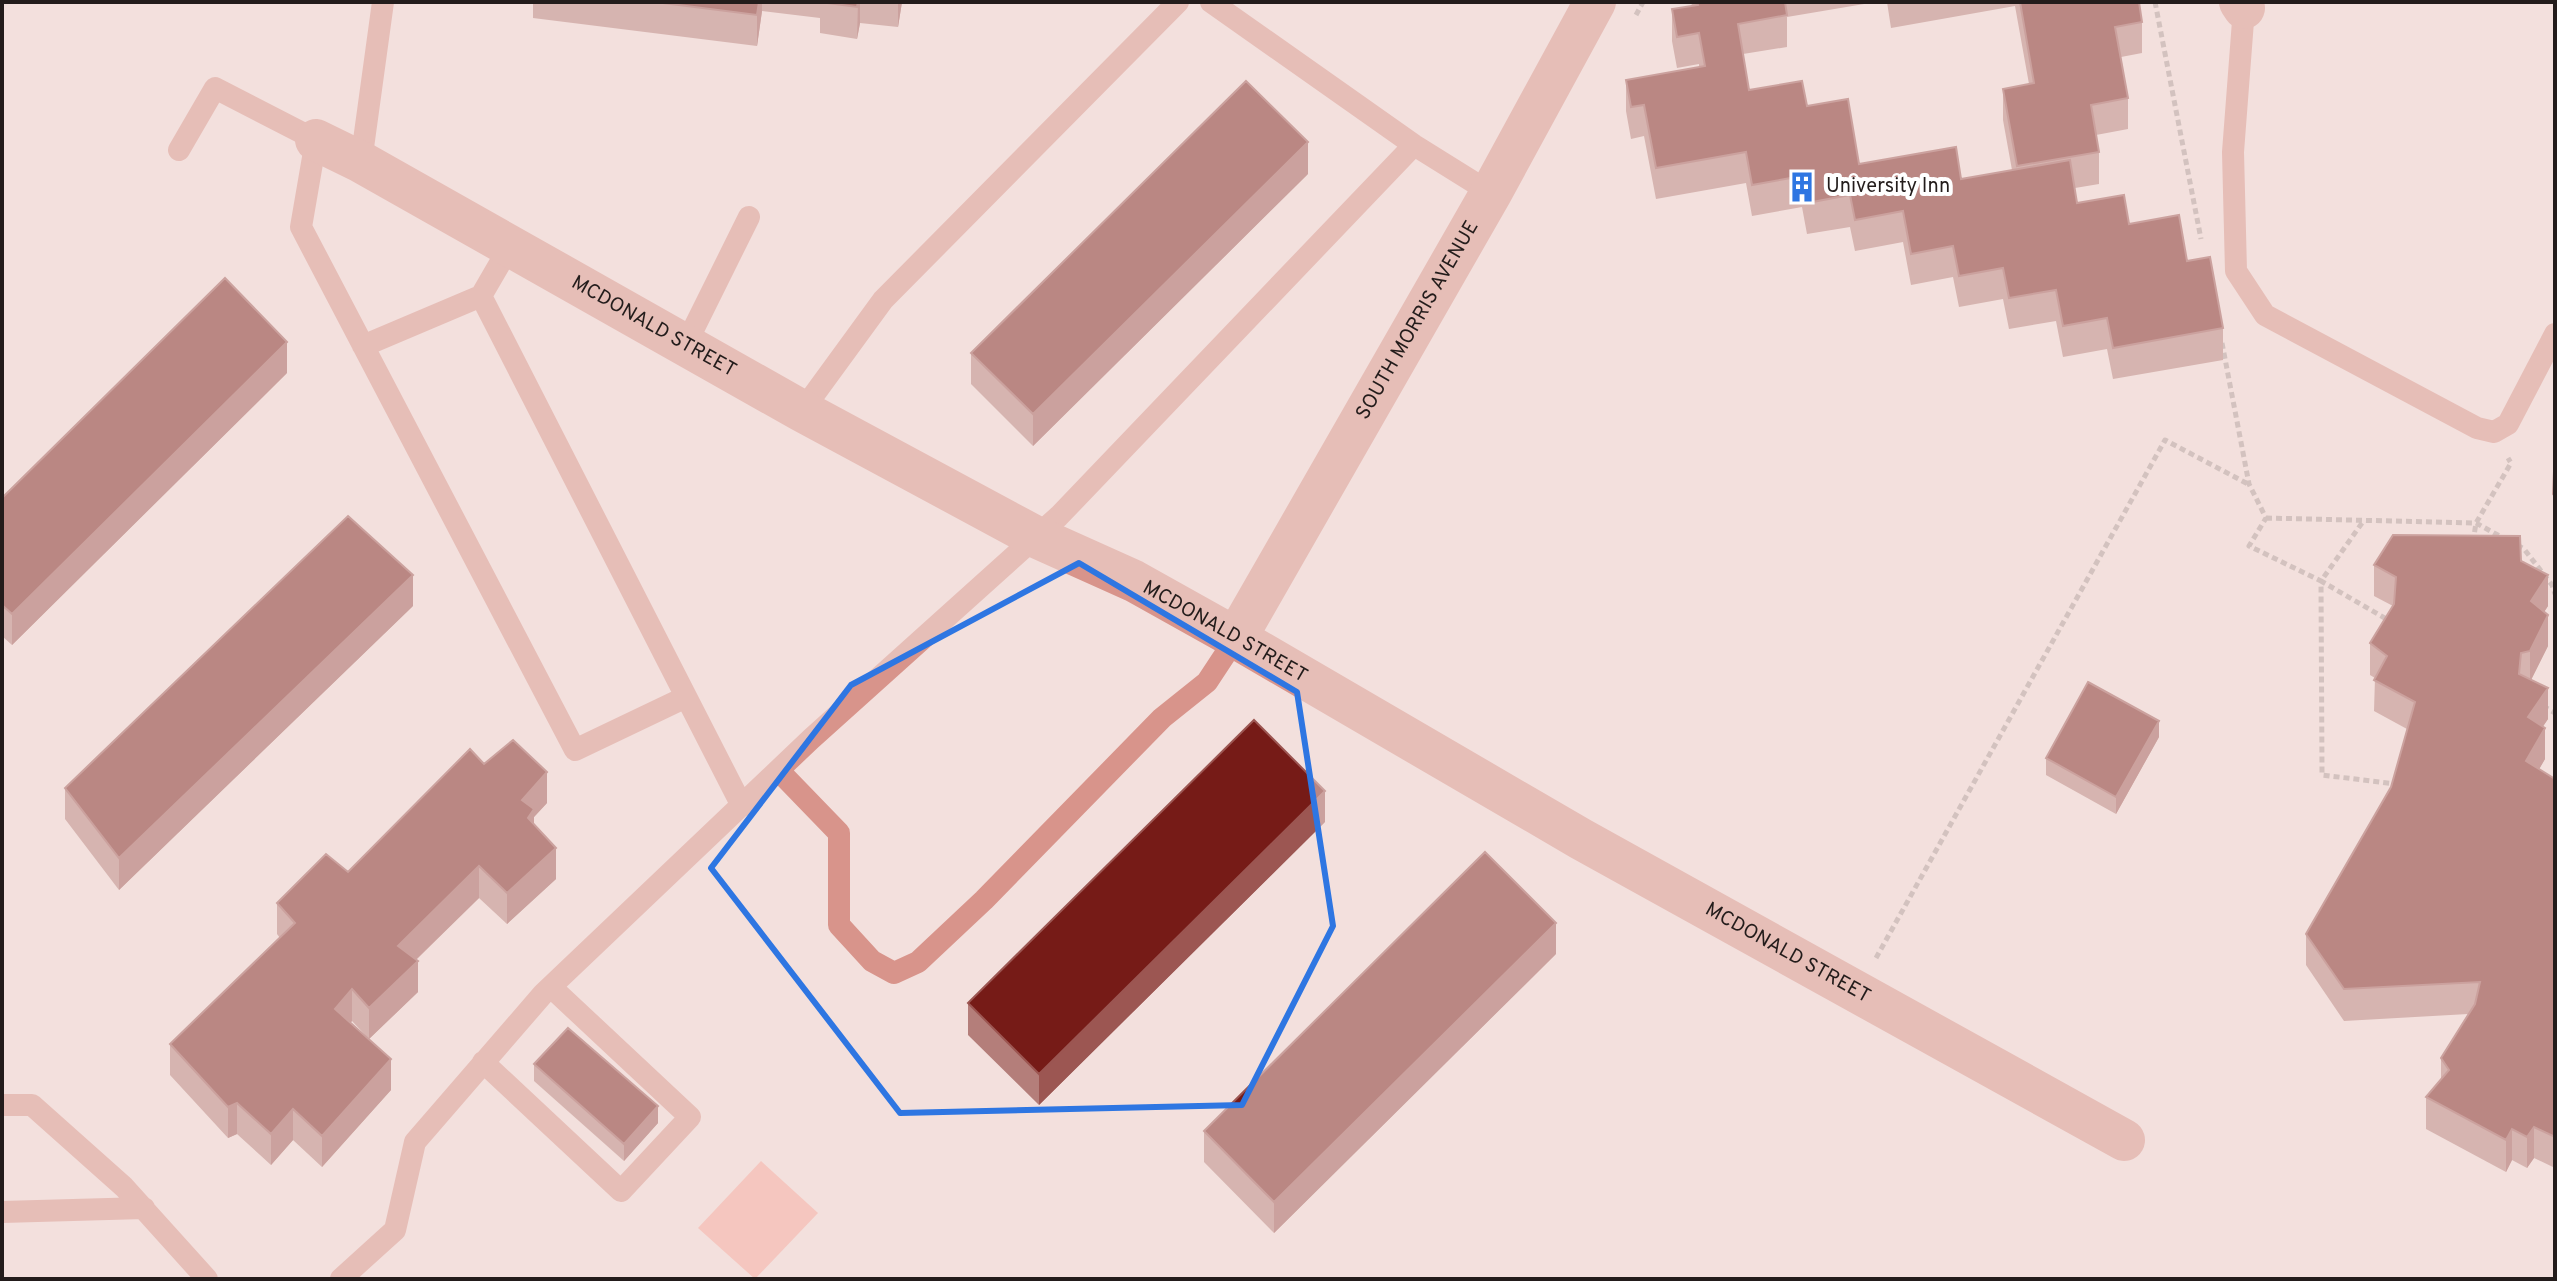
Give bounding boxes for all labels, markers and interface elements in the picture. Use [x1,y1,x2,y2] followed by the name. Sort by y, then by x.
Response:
[1785,170,1819,204] building icon: University Inn
[1826,174,1950,200] place label: University Inn
[1351,216,1485,425] street label: SOUTH MORRIS AVENUE
[566,270,741,384] street label: MCDONALD STREET
[1138,575,1312,690] street label: MCDONALD STREET
[1700,897,1875,1010] street label: MCDONALD STREET

